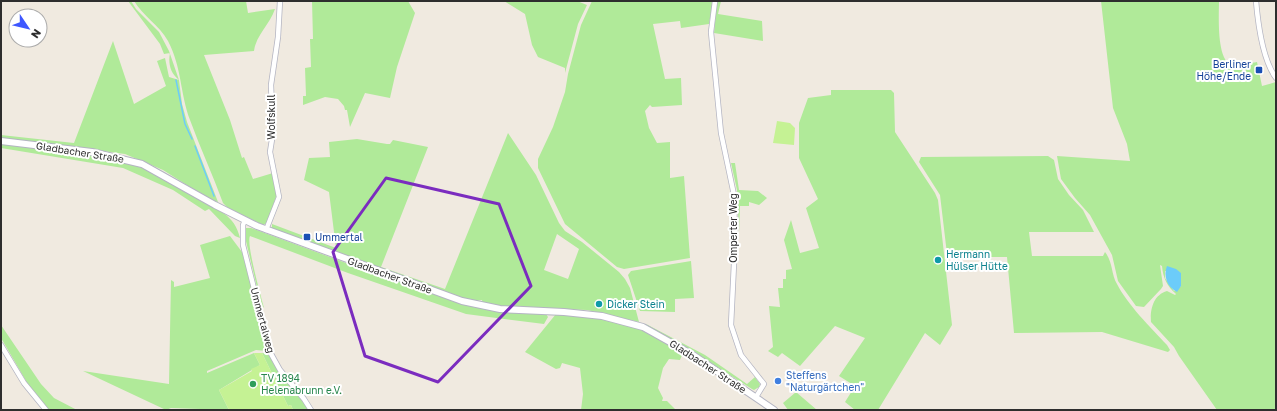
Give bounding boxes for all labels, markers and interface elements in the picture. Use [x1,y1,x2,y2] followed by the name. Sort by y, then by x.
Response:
[8,8,48,48] north arrow
[29,27,44,41] text: N
[1196,58,1251,82] place label: Berliner Höhe/Ende
[1254,65,1264,75] marker: Berliner Höhe/Ende
[265,94,277,140] street label: Wolfskull
[35,139,125,165] street label: Gladbacher Straße
[727,193,739,263] street label: Omperter Weg
[315,231,363,243] place label: Ummertal
[302,232,312,242] marker: Ummertal
[946,248,1008,272] place label: Hermann Hülser Hütte
[346,254,434,296] street label: Gladbacher Straße
[933,255,943,265] marker: Hermann Hülser Hütte
[248,286,278,354] street label: Ummertalweg
[607,298,665,310] place label: Dicker Stein
[594,299,604,309] marker: Dicker Stein
[667,337,749,395] street label: Gladbacher Straße
[786,369,864,393] place label: Steffens "Naturgärtchen"
[261,372,342,396] place label: TV 1894 Helenabrunn e.V.
[773,376,783,386] marker: Steffens "Naturgärtchen"
[248,379,258,389] marker: TV 1894 Helenabrunn e.V.

